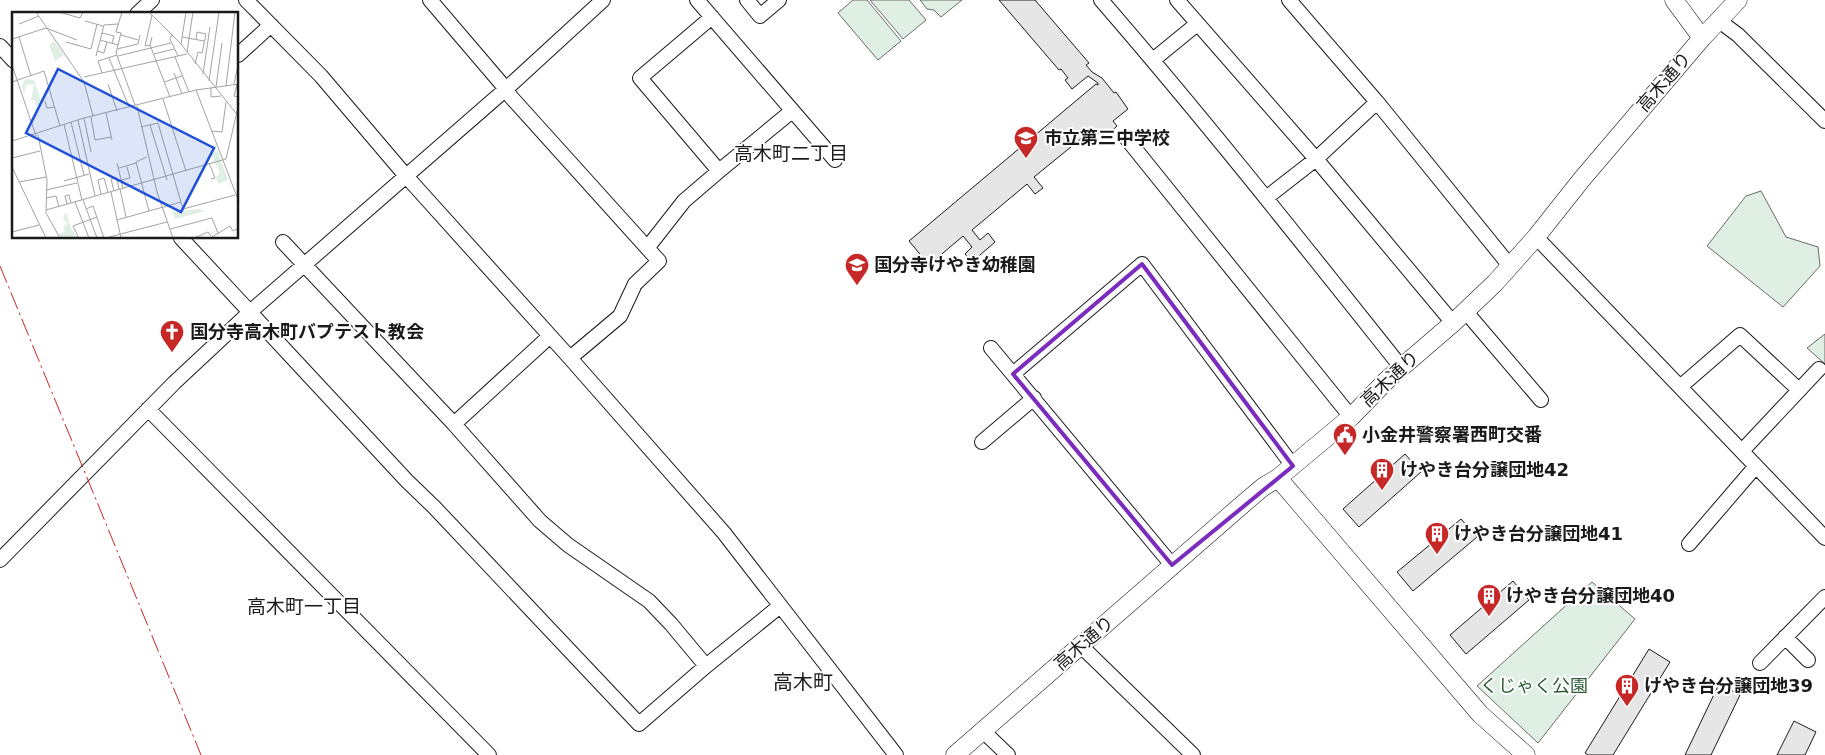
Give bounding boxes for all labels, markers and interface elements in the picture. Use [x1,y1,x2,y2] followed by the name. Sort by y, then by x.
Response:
[12,12,239,239] inset map
[1632,48,1695,116] street label: 高木通り
[1013,125,1039,159] school or university icon: 市立第三中学校
[1044,127,1170,148] place label: 市立第三中学校
[734,142,848,164] district label: 高木町二丁目
[844,252,870,286] school or university icon: 国分寺けやき幼稚園
[874,254,1036,275] place label: 国分寺けやき幼稚園
[159,319,185,353] church icon: 国分寺高木町バプテスト教会
[190,321,424,342] place label: 国分寺高木町バプテスト教会
[1356,346,1423,411] street label: 高木通り
[1332,422,1358,456] public building icon: 小金井警察署西町交番
[1362,424,1542,445] place label: 小金井警察署西町交番
[1369,457,1395,491] building icon: けやき台分譲団地42
[1400,459,1569,480] place label: けやき台分譲団地42
[1424,521,1450,555] building icon: けやき台分譲団地41
[1454,523,1623,544] place label: けやき台分譲団地41
[1476,583,1502,617] building icon: けやき台分譲団地40
[1506,585,1675,606] place label: けやき台分譲団地40
[247,595,361,617] district label: 高木町一丁目
[1050,611,1118,674] street label: 高木通り
[773,670,833,694] district label: 高木町
[1614,673,1640,707] building icon: けやき台分譲団地39
[1480,675,1588,696] park label: くじゃく公園
[1644,675,1813,696] place label: けやき台分譲団地39

